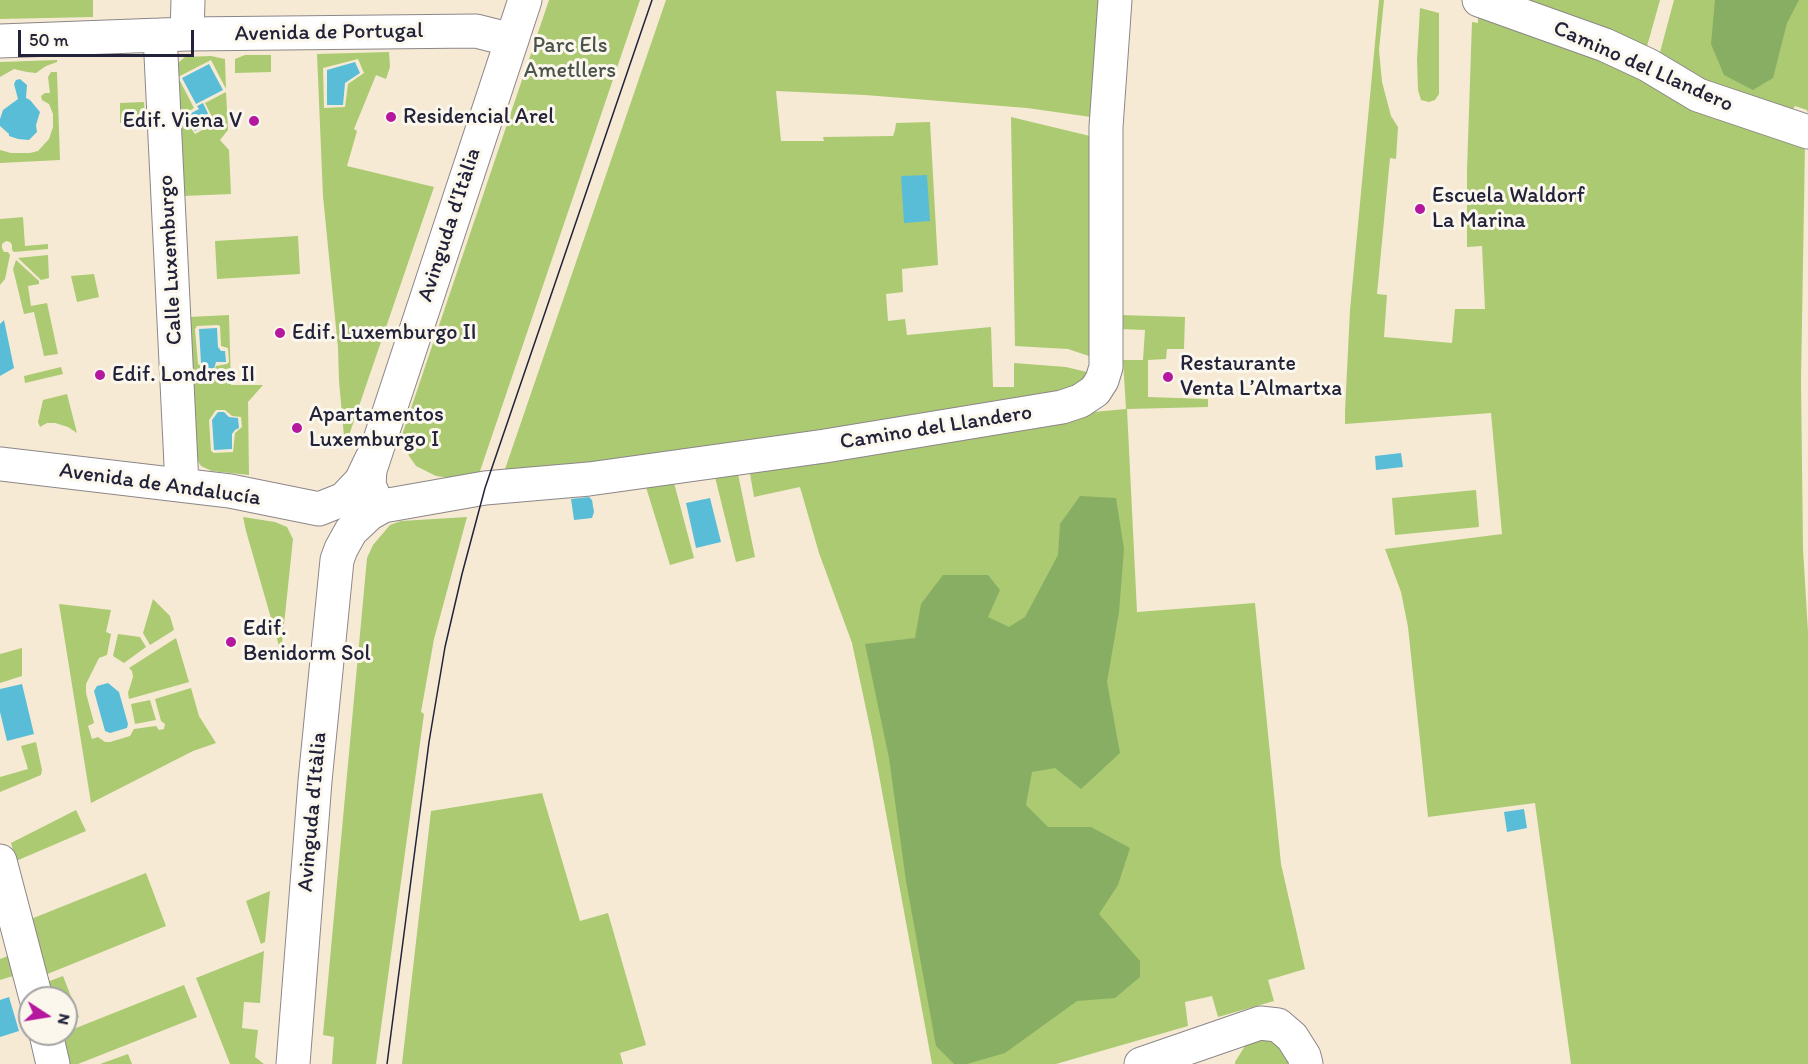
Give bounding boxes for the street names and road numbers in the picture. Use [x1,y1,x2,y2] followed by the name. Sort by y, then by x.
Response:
[1549,15,1737,119] street label: Camino del Llandero
[234,18,424,48] street label: Avenida de Portugal
[413,145,487,305] street label: Avinguda d'Itàlia
[153,174,189,346] street label: Calle Luxemburgo
[838,400,1034,456] street label: Camino del Llandero
[58,458,262,512] street label: Avenida de Andalucía
[293,731,333,893] street label: Avinguda d'Itàlia

